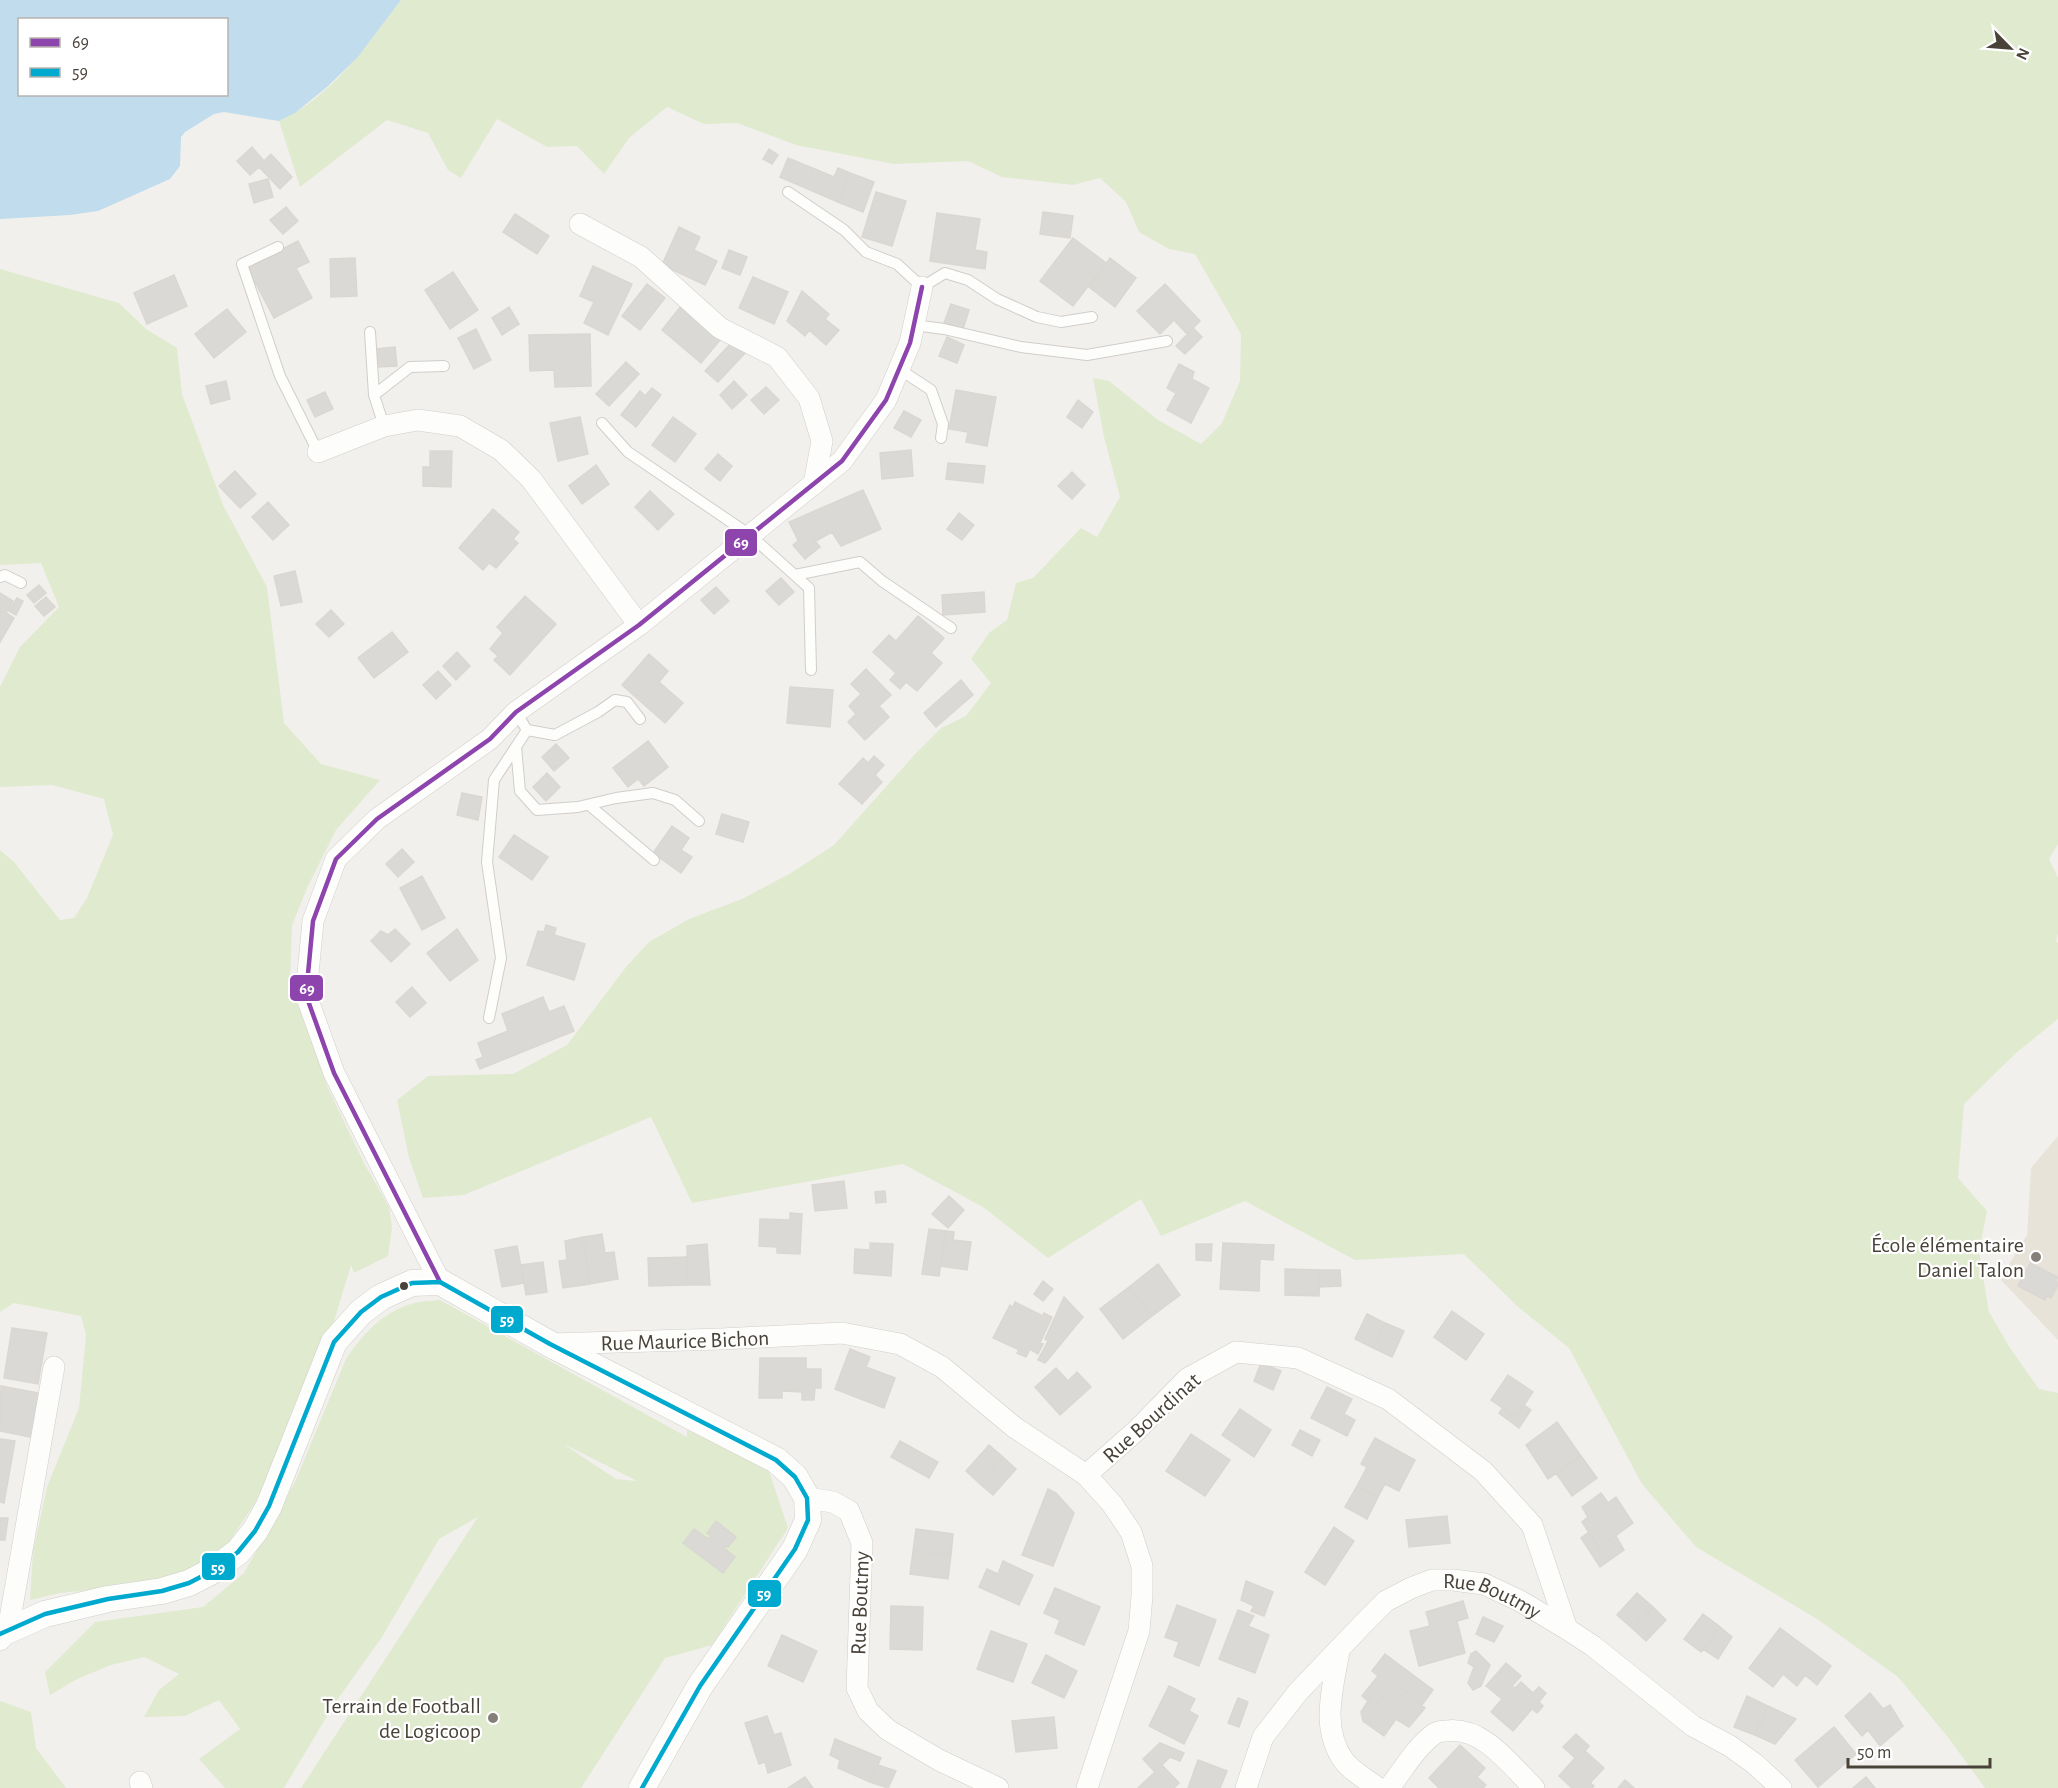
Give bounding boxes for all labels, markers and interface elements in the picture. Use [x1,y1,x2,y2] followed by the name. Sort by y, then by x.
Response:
[18,18,228,96] legend
[1980,18,2040,78] north arrow
[72,34,89,52] text: 69
[2013,45,2032,62] text: N
[72,64,88,82] text: 59
[724,528,758,557] line badge: 69
[733,535,749,551] text: 69
[289,974,324,1002] line badge: 69
[299,981,315,997] text: 69
[1871,1233,2024,1281] place label: École élémentaire Daniel Talon
[2029,1250,2043,1264] marker: École élémentaire Daniel Talon
[398,1280,410,1292] unlabelled marker
[490,1305,524,1334] line badge: 59
[500,1312,515,1328] text: 59
[600,1327,770,1355] street label: Rue Maurice Bichon
[1099,1369,1205,1467] street label: Rue Bourdinat
[847,1550,873,1655] street label: Rue Boutmy
[201,1552,236,1581] line badge: 59
[211,1560,226,1576] text: 59
[1443,1570,1545,1623] street label: Rue Boutmy
[747,1579,782,1608] line badge: 59
[757,1586,772,1602] text: 59
[322,1695,481,1742] place label: Terrain de Football de Logicoop
[486,1711,500,1725] marker: Terrain de Football de Logicoop
[1848,1731,1990,1769] scale bar
[1857,1744,1891,1762] text: 50 m

